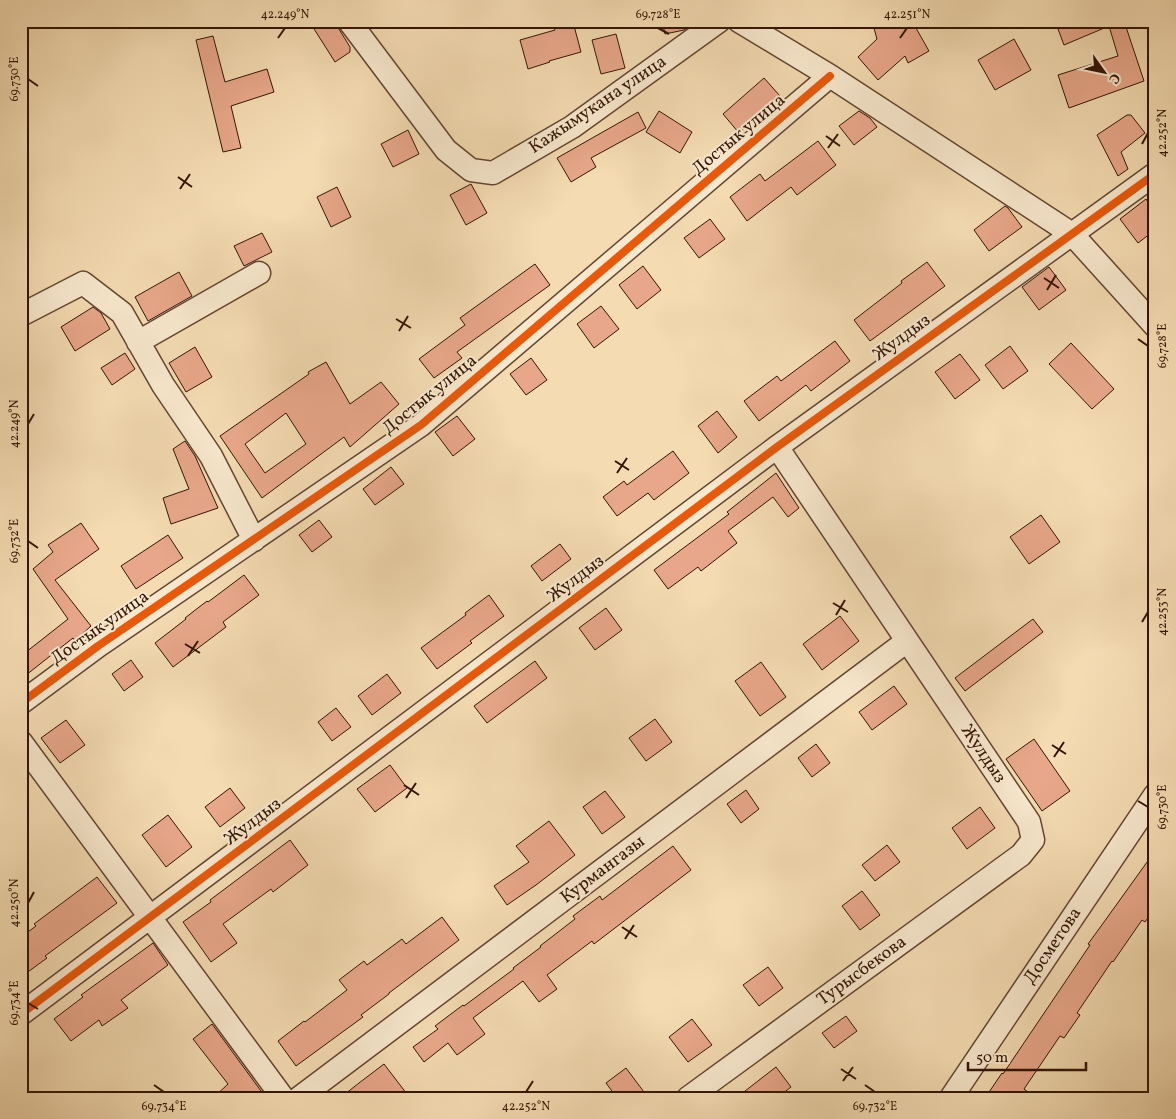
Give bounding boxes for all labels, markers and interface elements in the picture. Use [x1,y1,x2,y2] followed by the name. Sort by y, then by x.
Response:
[261,7,309,23] text: 42.249°N
[636,7,680,23] text: 69.728°E
[884,7,930,23] text: 42.251°N
[1078,48,1128,98] north arrow
[524,50,672,160] street label: Кажымукана улица
[7,57,23,101] text: 69.730°E
[1103,69,1124,87] text: С
[687,88,791,182] street label: Достык улица
[1155,109,1171,157] text: 42.252°N
[868,308,936,367] street label: Жулдыз
[1155,324,1171,368] text: 69.728°E
[377,349,483,441] street label: Достык улица
[7,400,23,448] text: 42.249°N
[7,519,23,563] text: 69.732°E
[542,549,610,609] street label: Жулдыз
[46,585,154,671] street label: Достык улица
[1155,588,1171,636] text: 42.253°N
[954,720,1012,788] street label: Жулдыз
[1155,785,1171,829] text: 69.730°E
[219,792,287,852] street label: Жулдыз
[555,830,651,910] street label: Курмангазы
[7,879,23,927] text: 42.250°N
[1018,902,1088,990] street label: Досметова
[812,930,912,1012] street label: Турысбекова
[7,980,23,1026] text: 69.734°E
[968,1039,1086,1071] scale bar
[976,1048,1008,1069] text: 50 m
[141,1099,187,1115] text: 69.734°E
[502,1099,550,1115] text: 42.252°N
[853,1099,897,1115] text: 69.732°E

